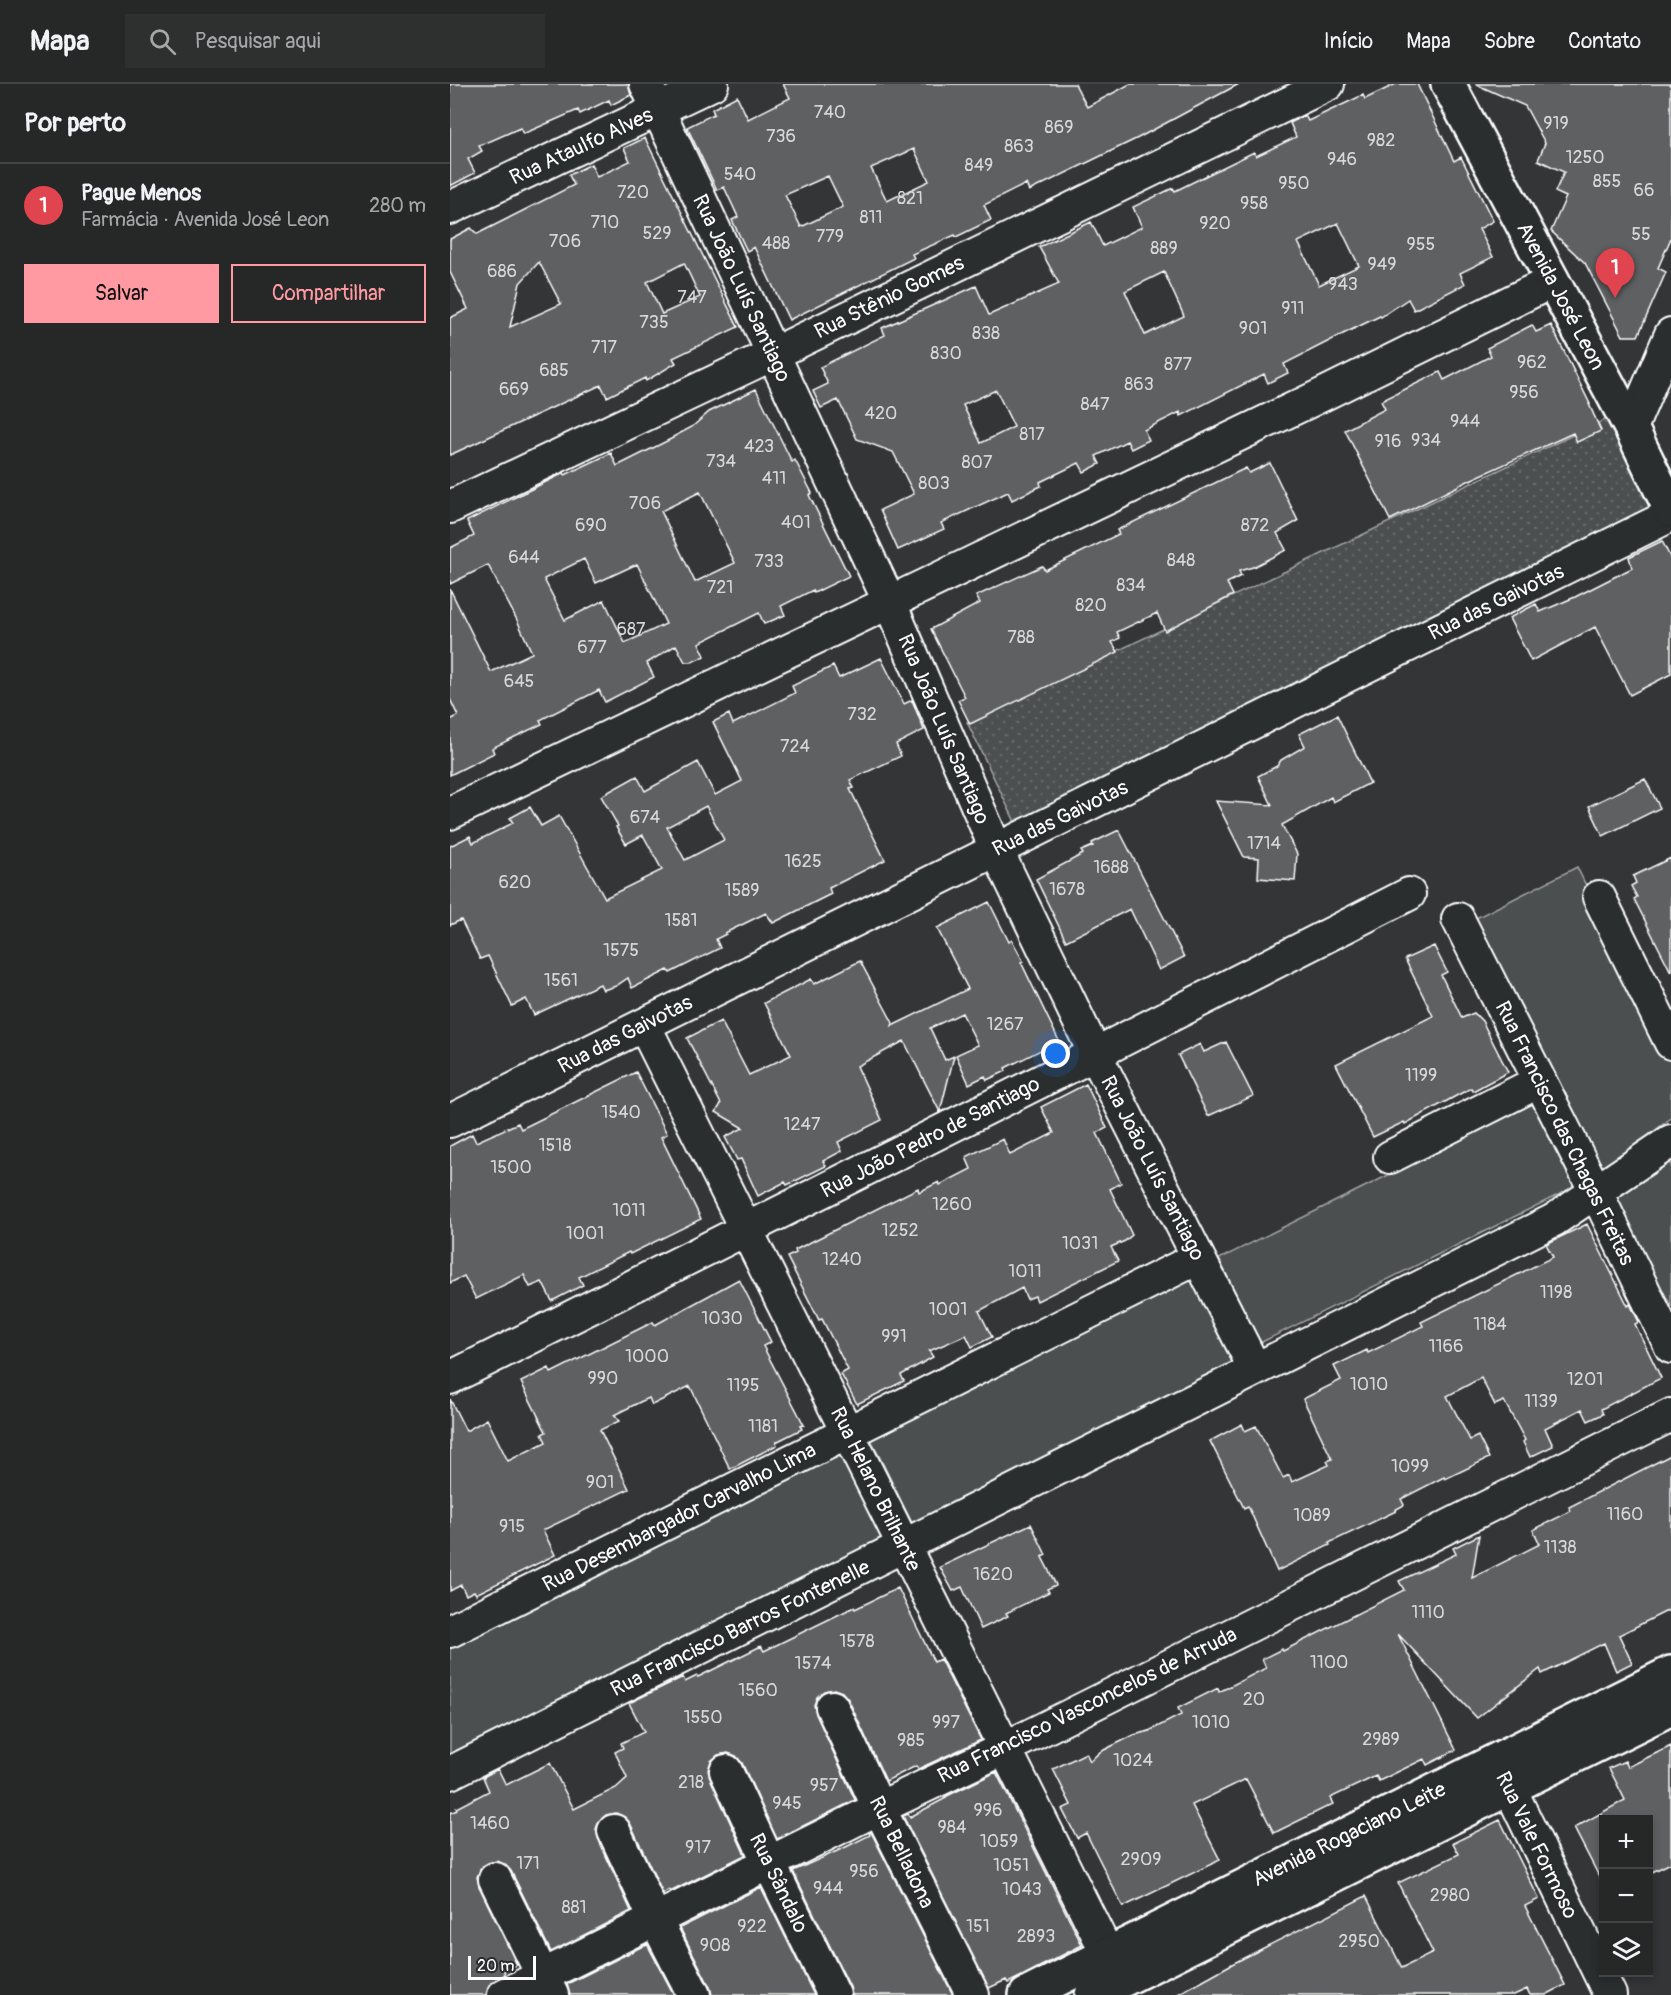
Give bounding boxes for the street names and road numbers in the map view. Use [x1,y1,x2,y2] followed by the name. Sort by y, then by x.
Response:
[505,101,658,191] street label: Rua Ataulfo Alves
[686,190,797,386] street label: Rua João Luís Santiago
[1510,218,1611,375] street label: Avenida José Leon
[810,249,969,345] street label: Rua Stênio Gomes
[1424,558,1569,647] street label: Rua das Gaivotas
[891,630,996,828] street label: Rua João Luís Santiago
[988,774,1133,863] street label: Rua das Gaivotas
[553,989,698,1080] street label: Rua das Gaivotas
[1489,997,1641,1270] street label: Rua Francisco das Chagas Freitas
[816,1070,1044,1205] street label: Rua João Pedro de Santiago
[1094,1071,1211,1265] street label: Rua João Luís Santiago
[824,1403,927,1576] street label: Rua Helano Brilhante
[538,1437,821,1598] street label: Rua Desembargador Carvalho Lima
[606,1554,875,1703] street label: Rua Francisco Barros Fontenelle
[933,1621,1241,1790] street label: Rua Francisco Vasconcelos de Arruda
[1489,1767,1584,1923] street label: Rua Vale Formoso
[1248,1776,1451,1893] street label: Avenida Rogaciano Leite
[863,1792,940,1913] street label: Rua Belladona
[743,1829,814,1937] street label: Rua Sândalo

